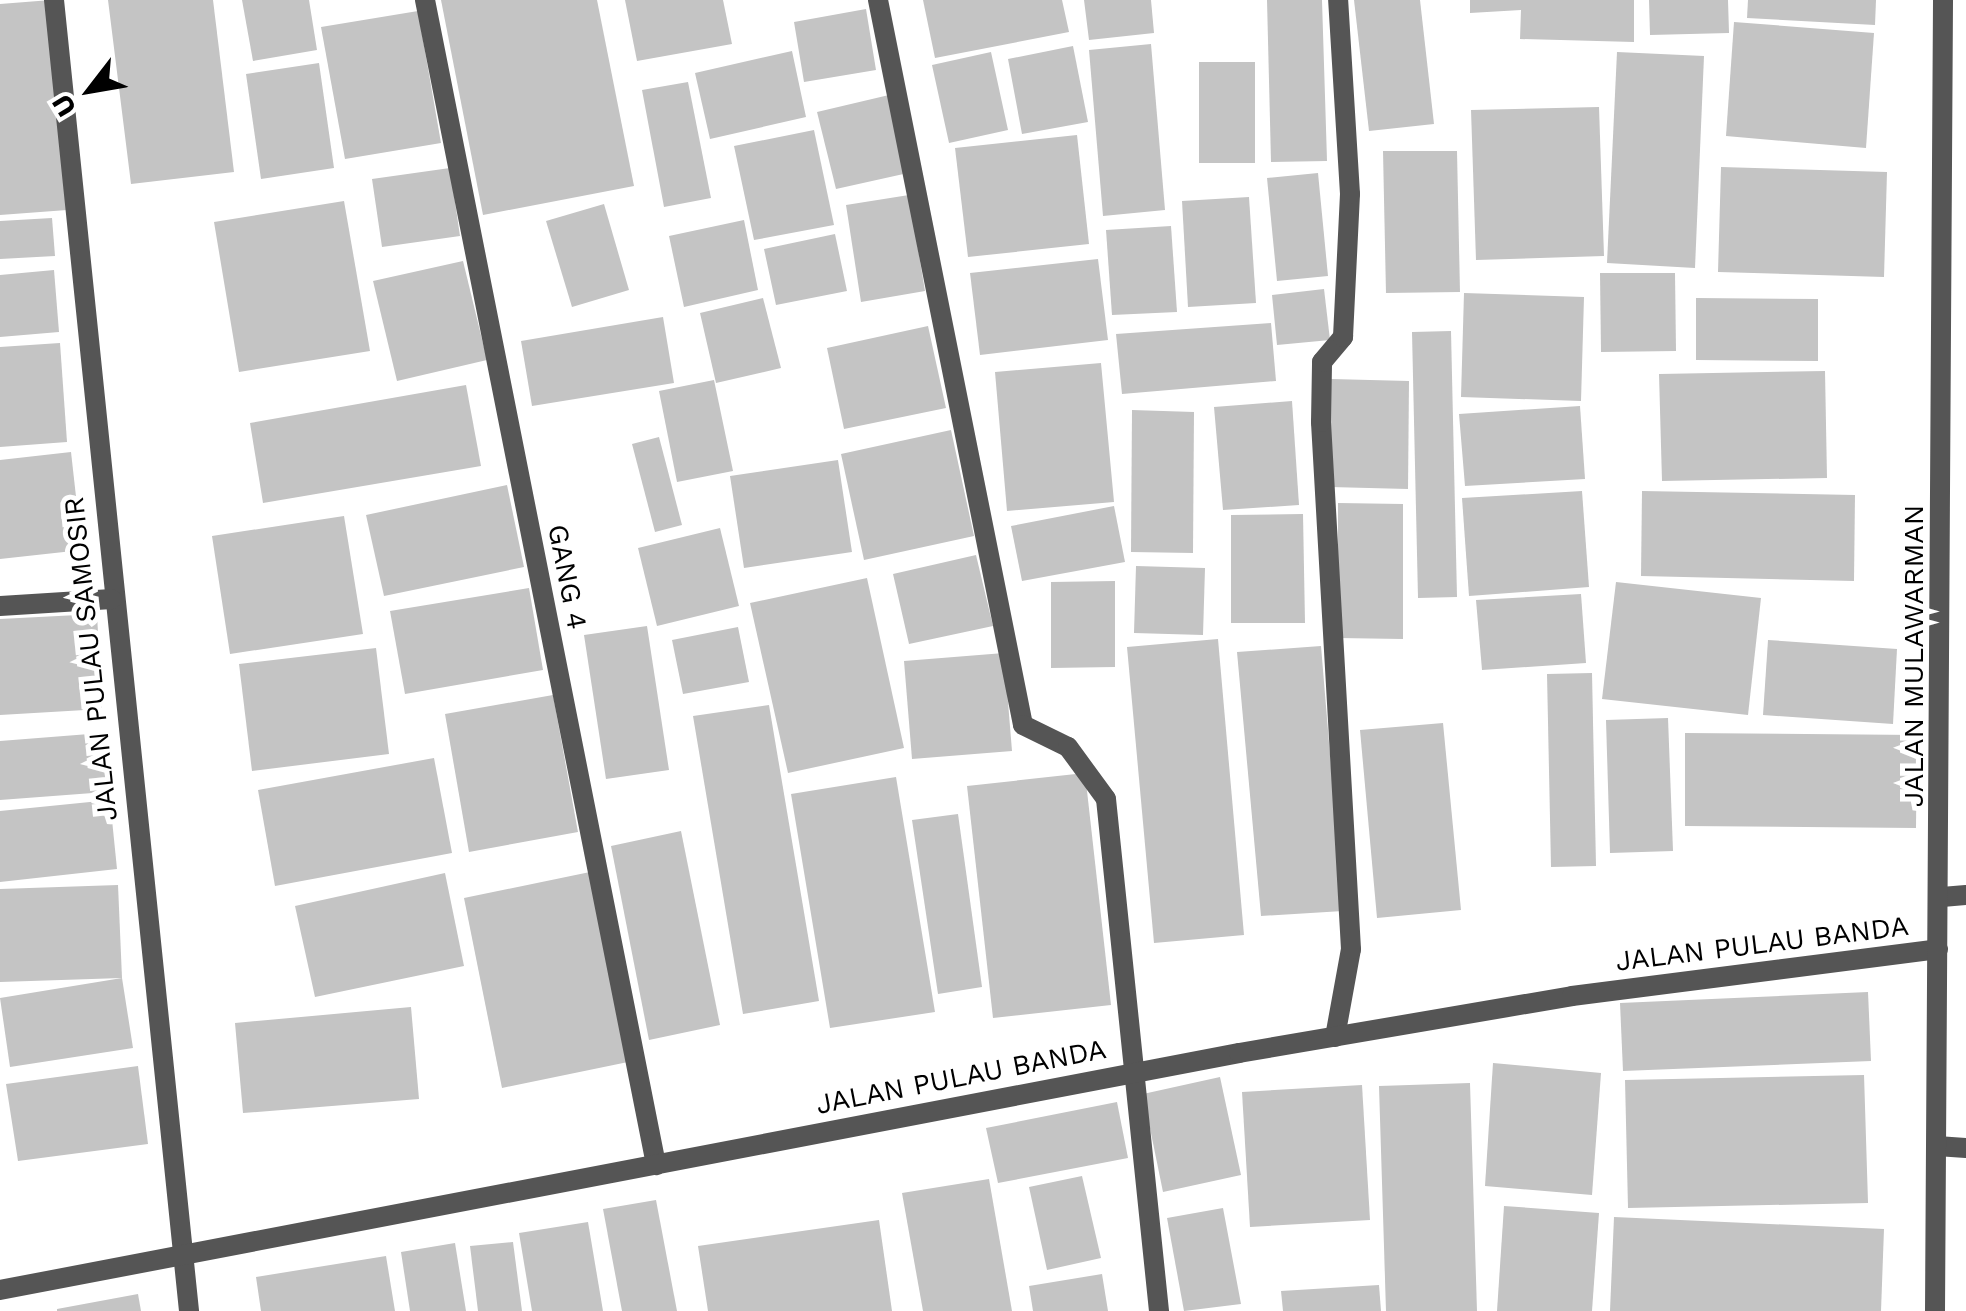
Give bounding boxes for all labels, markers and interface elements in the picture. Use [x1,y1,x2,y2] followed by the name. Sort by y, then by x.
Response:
[40,40,140,140] north arrow
[45,89,83,123] text: U
[57,495,125,823] street label: JALAN PULAU SAMOSIR
[1897,505,1931,807] street label: JALAN MULAWARMAN
[540,522,594,632] street label: GANG 4
[1614,909,1910,979] street label: JALAN PULAU BANDA
[813,1032,1109,1122] street label: JALAN PULAU BANDA

